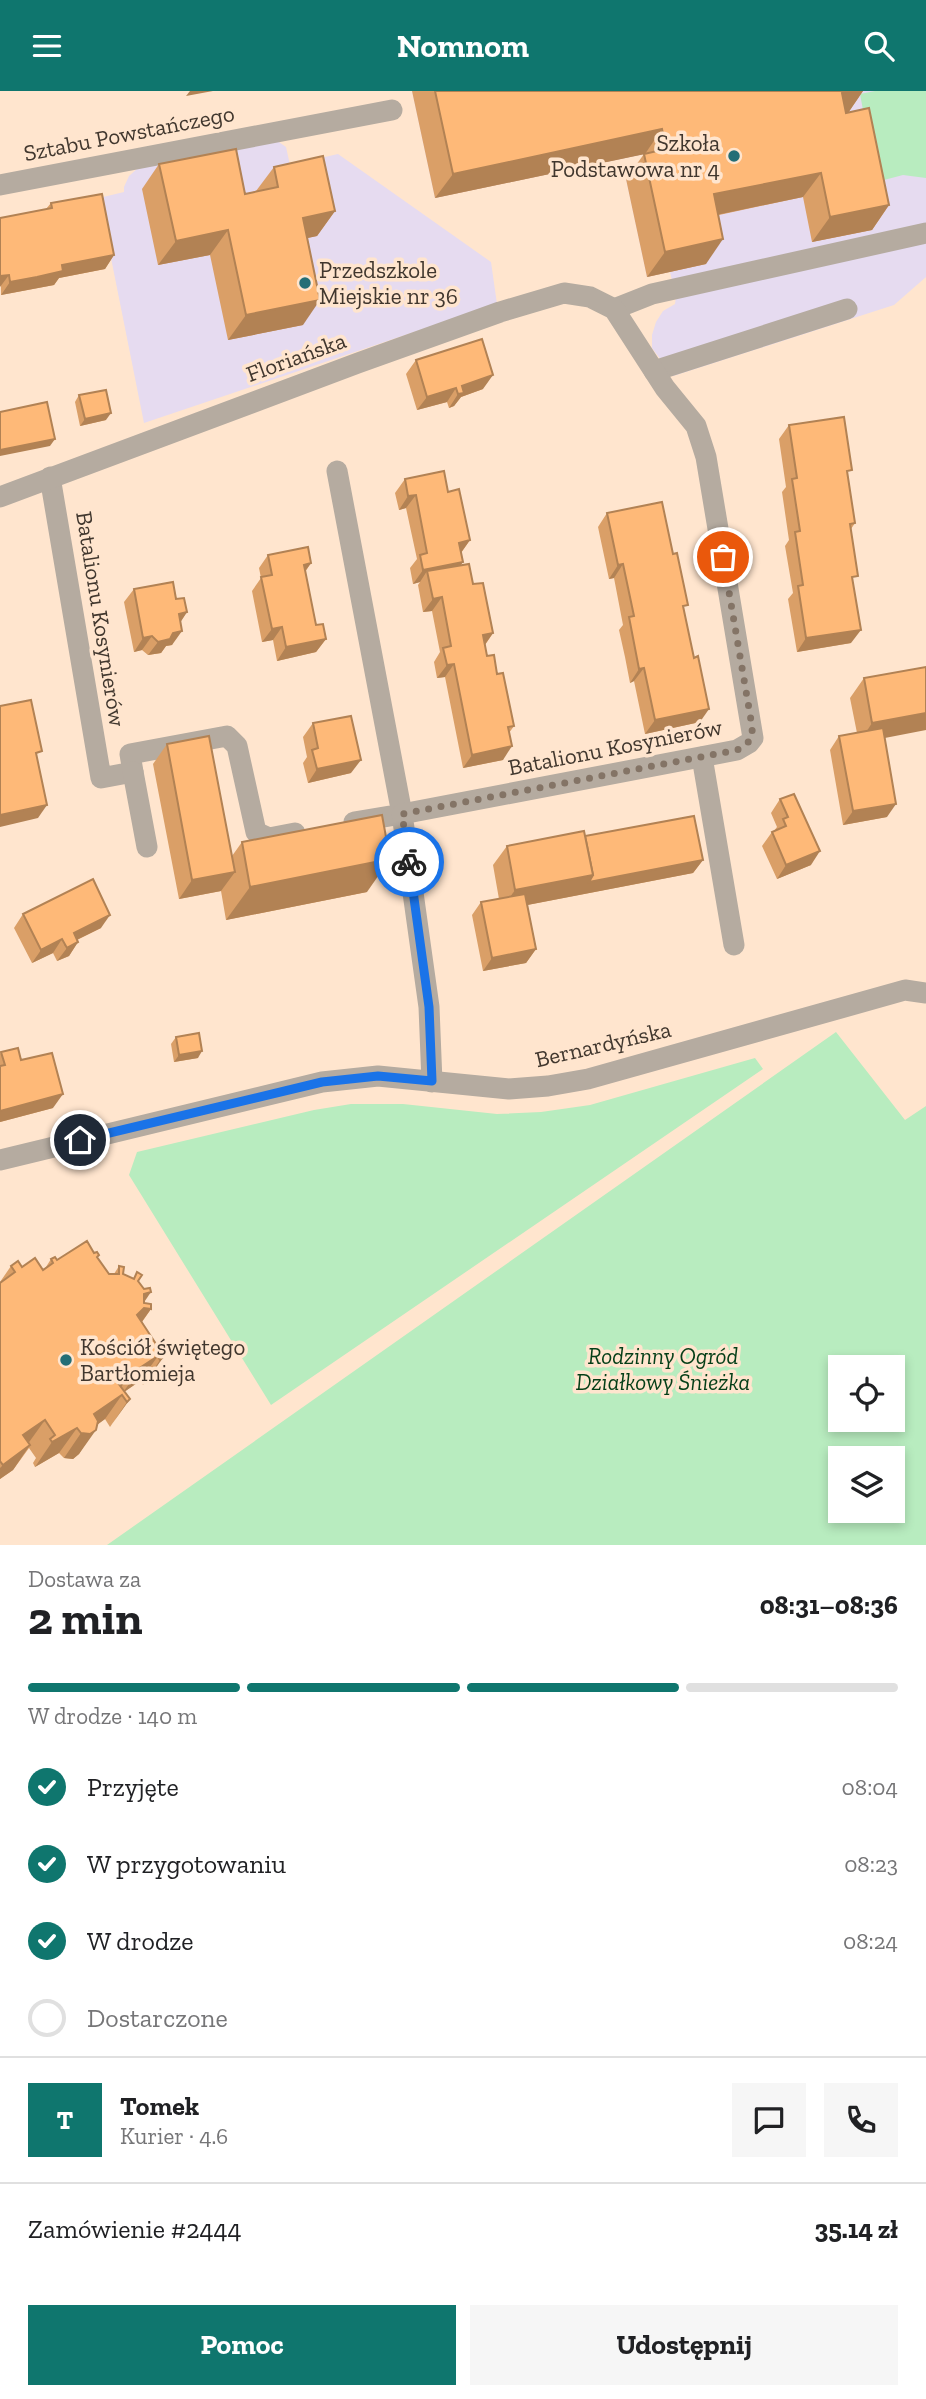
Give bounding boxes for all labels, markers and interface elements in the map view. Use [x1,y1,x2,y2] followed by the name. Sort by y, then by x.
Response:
[28,27,66,65] icon: menu
[397,27,529,65] text: Nomnom
[860,27,898,65] icon: search
[21,99,237,167] street label: Sztabu Powstańczego
[551,129,720,183] place label: Szkoła Podstawowa nr 4
[726,148,742,164] marker: Szkoła Podstawowa nr 4
[319,256,458,310] place label: Przedszkole Miejskie nr 36
[297,275,313,291] marker: Przedszkole Miejskie nr 36
[242,326,350,388] street label: Floriańska
[70,509,132,729] street label: Batalionu Kosynierów
[693,527,753,587] pin
[704,538,742,576] icon: bag
[506,712,725,781] street label: Batalionu Kosynierów
[374,827,444,897] courier
[390,843,428,881] icon: bike
[532,1015,674,1073] street label: Bernardyńska
[50,1110,110,1170] pin
[61,1121,99,1159] icon: home
[80,1333,245,1387] place label: Kościół świętego Bartłomieja
[576,1342,750,1396] park label: Rodzinny Ogród Działkowy Śnieżka
[58,1352,74,1368] marker: Kościół świętego Bartłomieja
[828,1355,905,1523] map controls
[828,1355,905,1432] button: locate
[828,1446,905,1523] button: layers
[28,1565,141,1593] text: Dostawa za
[760,1589,898,1621] text: 08:31–08:36
[28,1591,143,1646] text: 2 min
[28,1702,197,1730] text: W drodze · 140 m
[28,1768,66,1806] icon: check
[87,1771,179,1803] text: Przyjęte
[842,1773,898,1801] text: 08:04
[28,1845,66,1883] icon: check
[87,1848,286,1880] text: W przygotowaniu
[844,1850,898,1878] text: 08:23
[28,1922,66,1960] icon: check
[87,1925,193,1957] text: W drodze
[843,1927,898,1955] text: 08:24
[87,2002,228,2034] text: Dostarczone
[732,2083,806,2157] button: chat
[824,2083,898,2157] button: phone
[120,2090,199,2122] text: Tomek
[57,2104,73,2136] text: T
[120,2122,228,2150] text: Kurier · 4.6
[28,2213,242,2245] text: Zamówienie #2444
[814,2213,898,2245] text: 35.14 zł
[28,2305,456,2385] button: Pomoc
[470,2305,898,2385] button: Udostępnij

